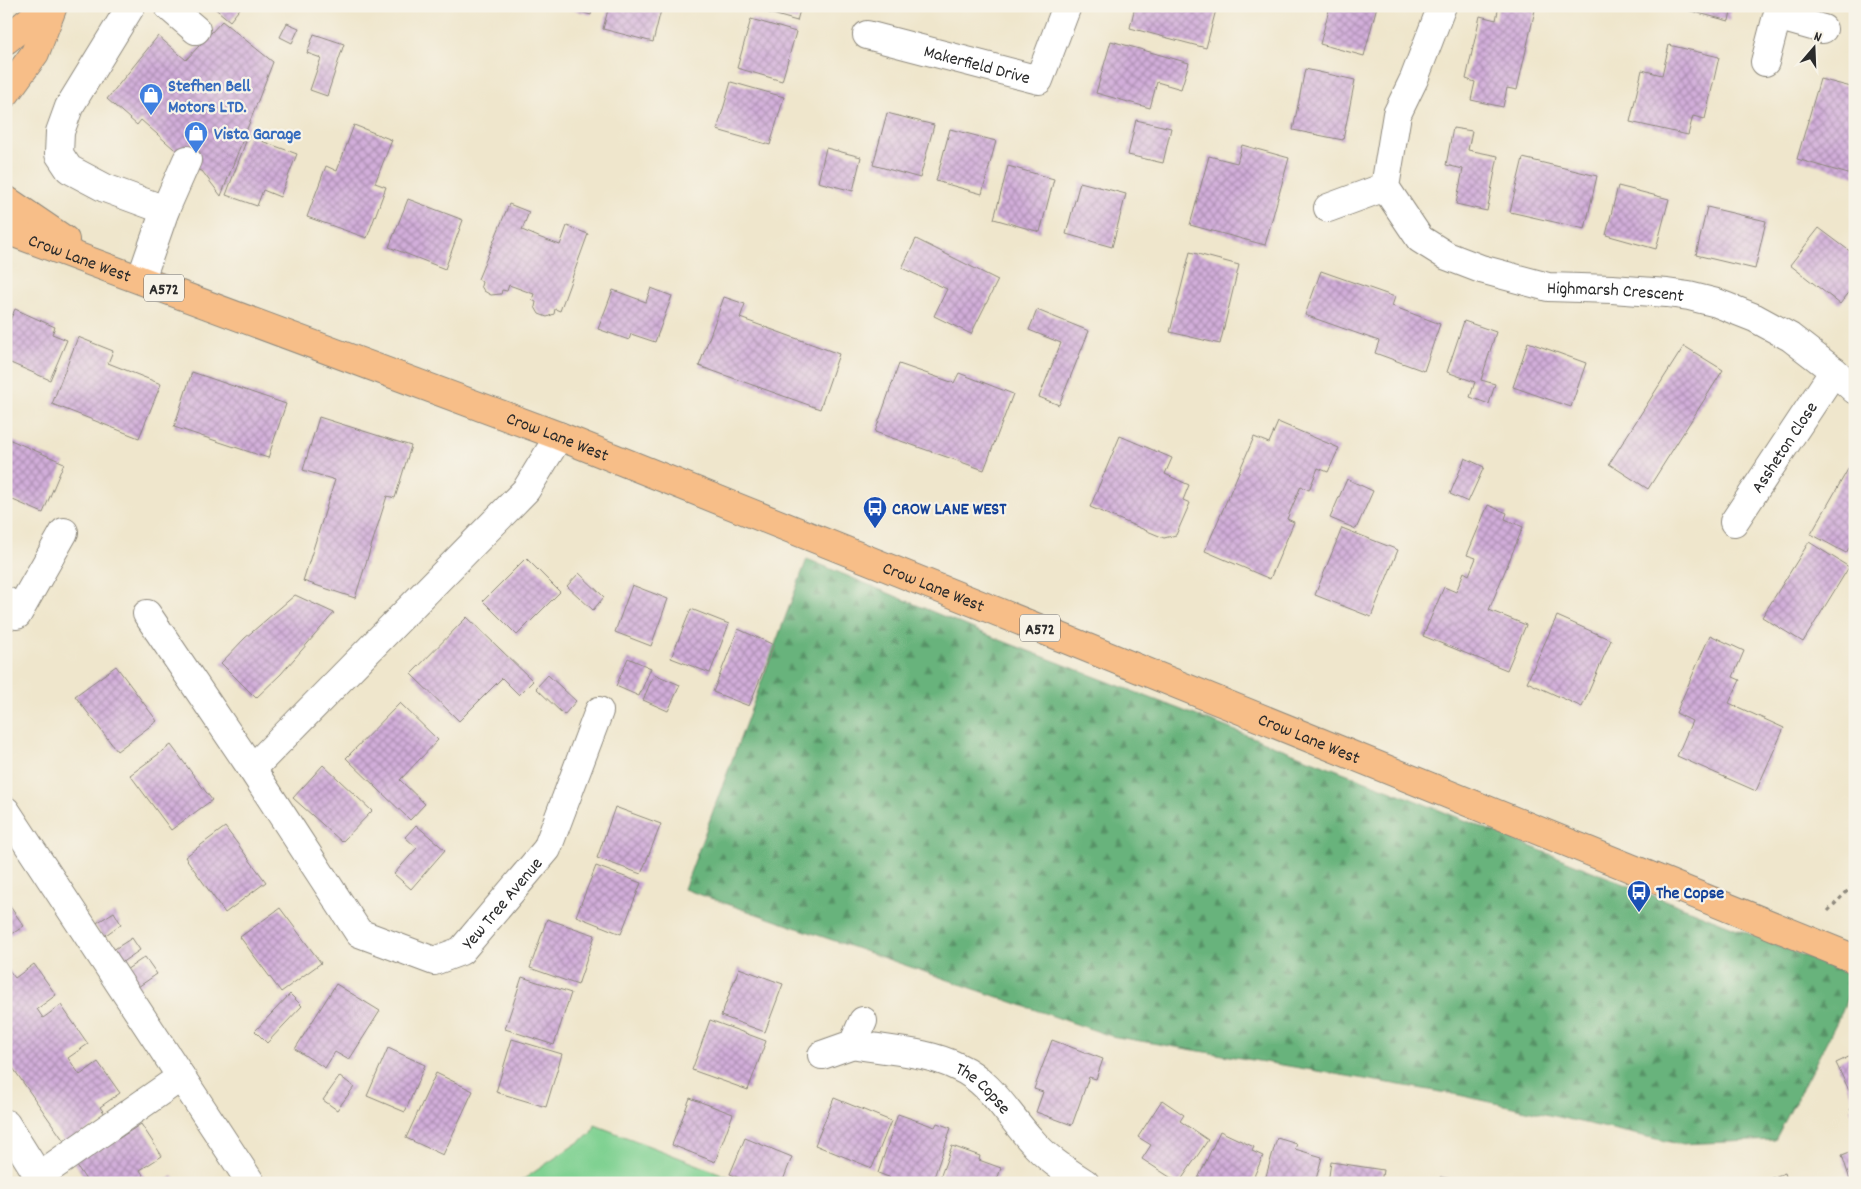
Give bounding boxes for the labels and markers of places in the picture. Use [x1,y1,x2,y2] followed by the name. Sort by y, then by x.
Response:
[168,75,251,121] place label: Stefhen Bell Motors LTD.
[138,82,164,116] shop icon: Stefhen Bell Motors LTD.
[183,120,209,154] shop icon: Vista Garage
[214,123,301,148] place label: Vista Garage
[862,495,888,529] bus stop icon: CROW LANE WEST
[892,498,1007,523] place label: CROW LANE WEST
[1626,879,1652,913] bus stop icon: The Copse
[1656,882,1724,907] place label: The Copse

